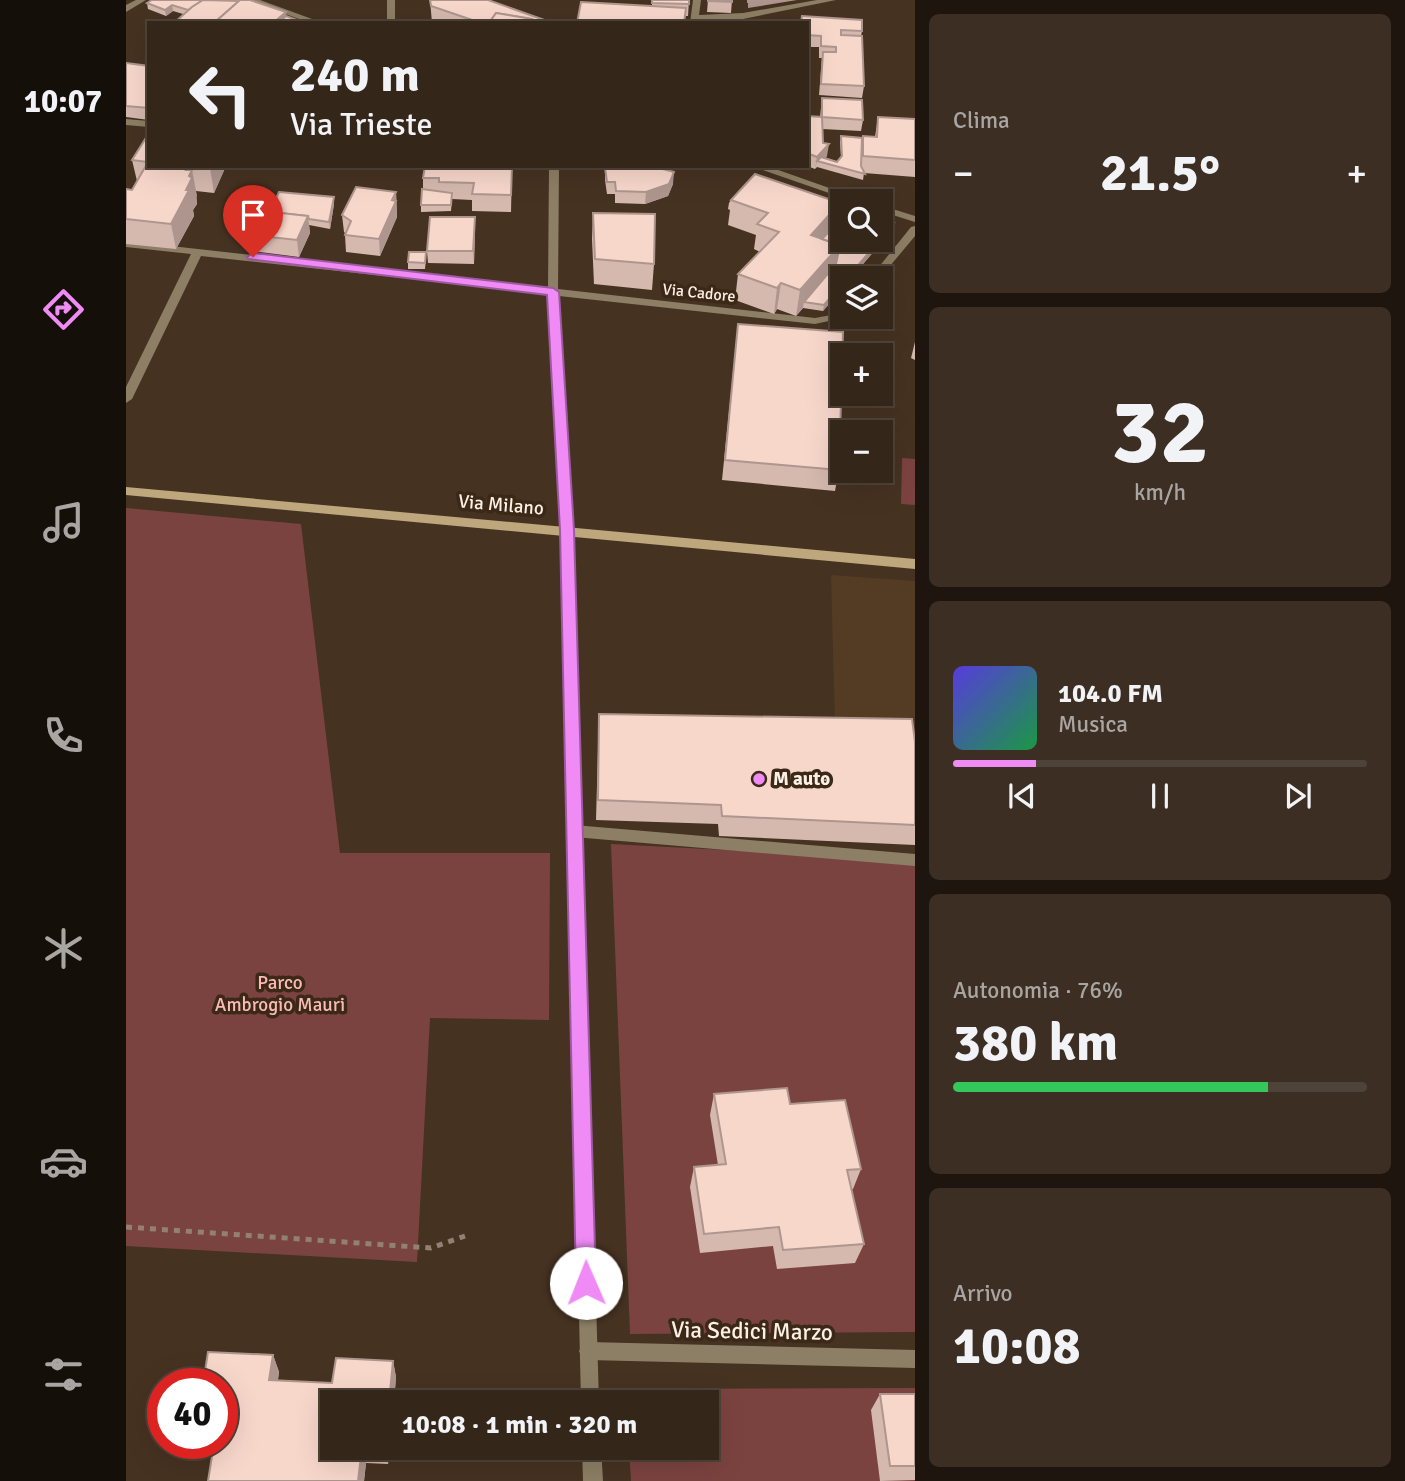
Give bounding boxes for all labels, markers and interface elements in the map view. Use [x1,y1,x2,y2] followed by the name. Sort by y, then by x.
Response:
[290,45,420,105] text: 240 m
[175,49,266,140] icon: left
[24,82,102,121] text: 10:07
[290,105,432,144] text: Via Trieste
[953,106,1010,135] text: Clima
[1100,141,1220,205] text: 21.5°
[953,150,974,197] text: −
[1346,150,1367,197] text: +
[223,185,283,257] pin
[830,189,893,483] map controls
[830,189,893,252] button: search
[234,196,272,234] icon: arrive
[830,266,893,329] button: layers
[662,279,736,307] street label: Via Cadore
[39,285,88,334] icon: directions
[830,343,893,406] button: +
[1111,376,1209,489] text: 32
[830,420,893,483] button: −
[1134,478,1186,507] text: km/h
[457,489,545,521] street label: Via Milano
[39,498,88,547] icon: music
[1058,678,1163,710] text: 104.0 FM
[1058,710,1128,739] text: Musica
[39,711,88,760] icon: phone
[773,767,830,791] place label: M auto
[751,771,767,787] marker: M auto
[1003,777,1041,815] icon: previous
[1141,777,1179,815] icon: pause
[1279,777,1317,815] icon: next
[39,924,88,973] icon: climate
[215,971,345,1017] park label: Parco Ambrogio Mauri
[953,976,1123,1005] text: Autonomia · 76%
[953,1011,1118,1075] text: 380 km
[39,1137,88,1186] icon: car
[549,1246,623,1320] position arrow
[953,1279,1013,1308] text: Arrivo
[953,1314,1081,1378] text: 10:08
[671,1315,833,1347] street label: Via Sedici Marzo
[39,1350,88,1399] icon: filters
[147,1368,238,1459] speed limit sign: 40
[402,1409,637,1441] text: 10:08 · 1 min · 320 m

